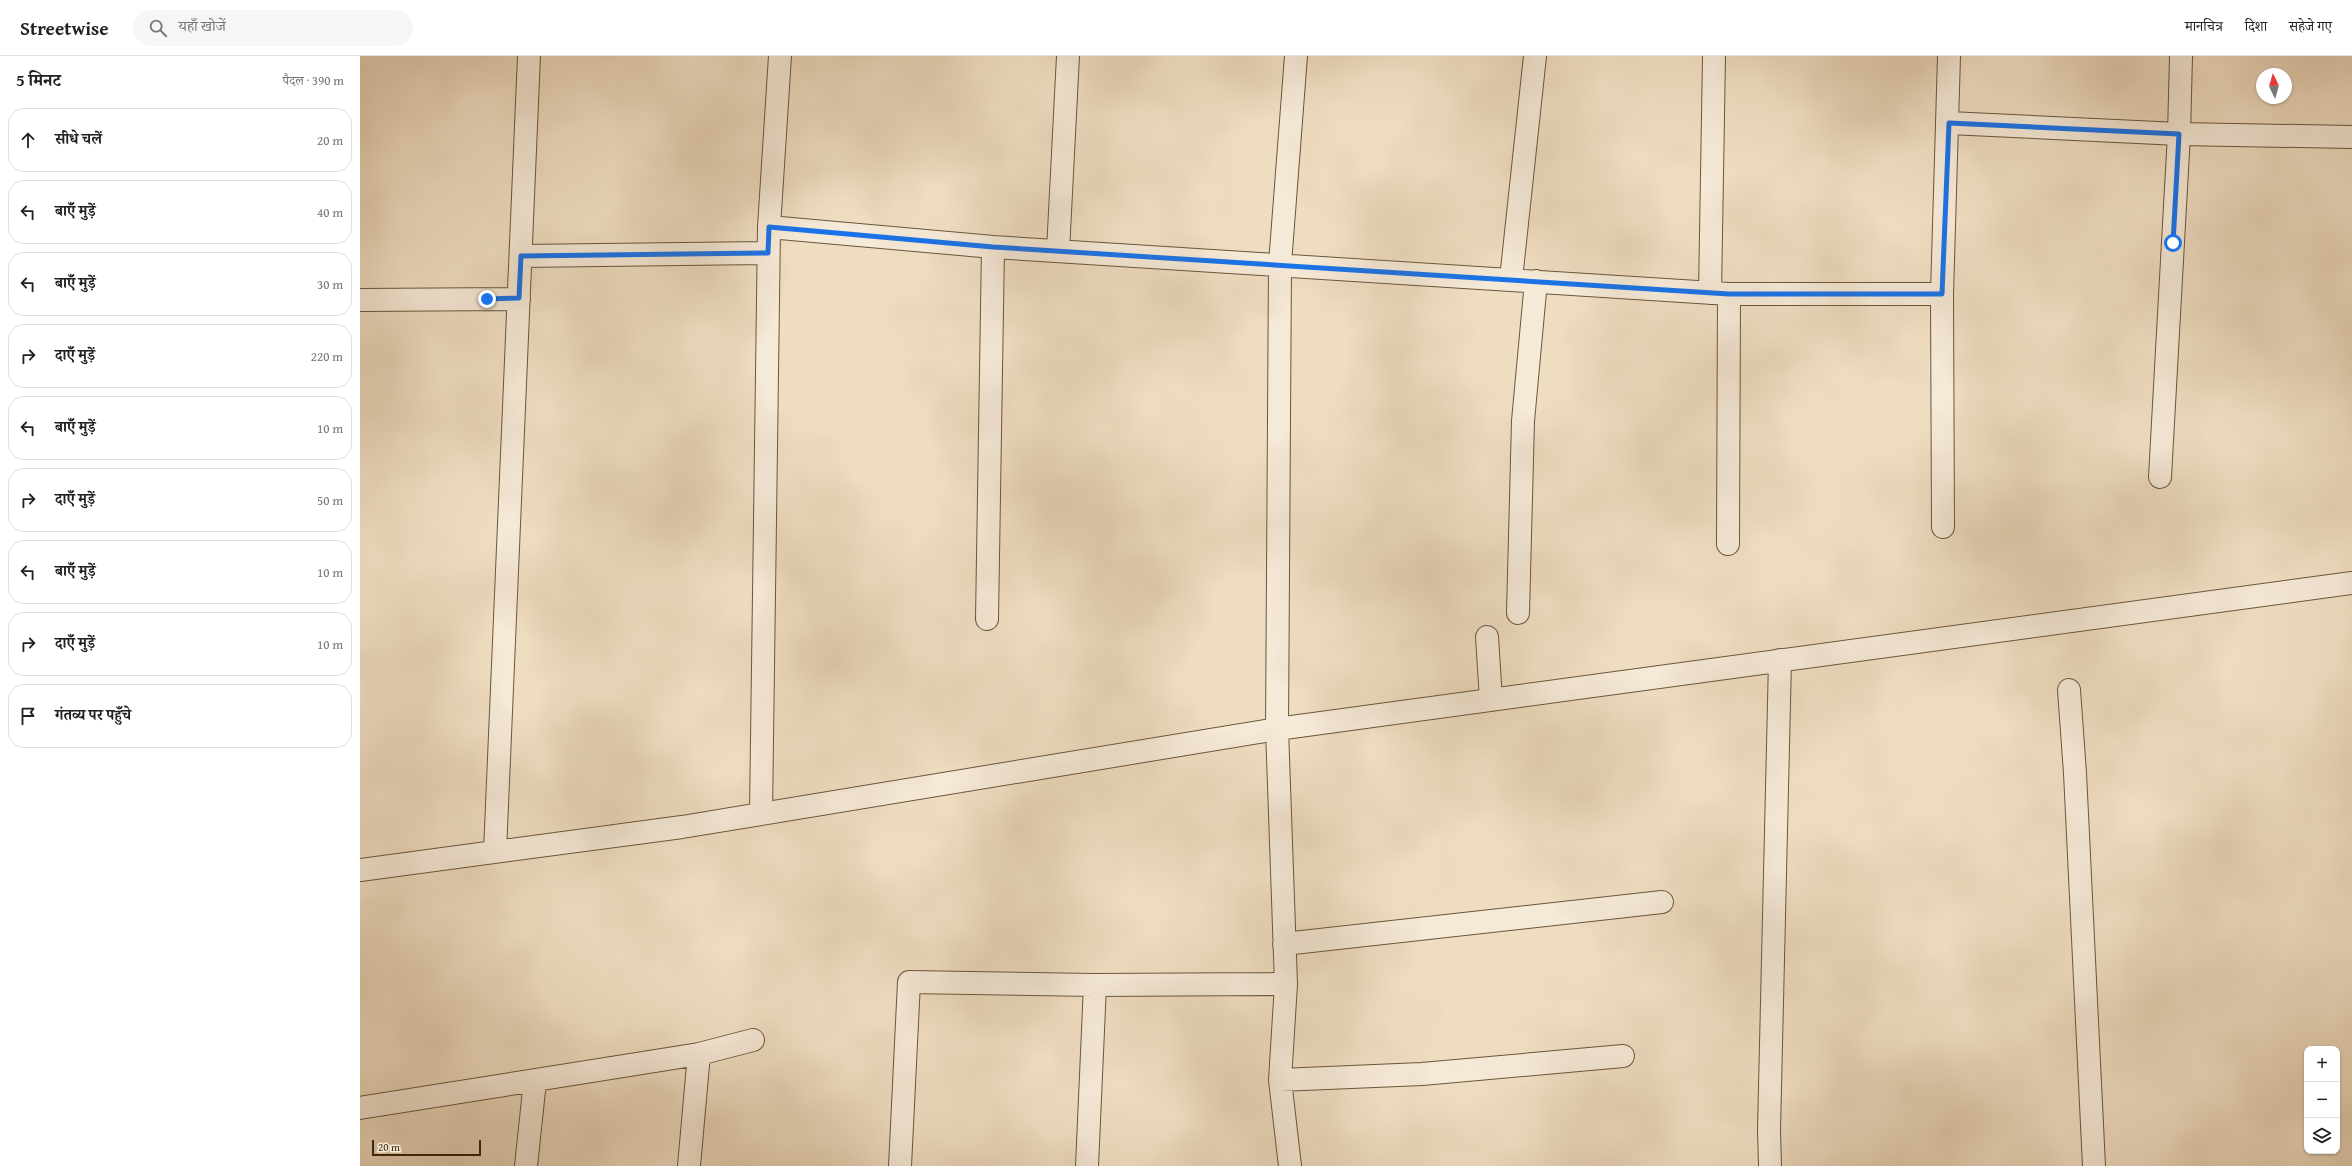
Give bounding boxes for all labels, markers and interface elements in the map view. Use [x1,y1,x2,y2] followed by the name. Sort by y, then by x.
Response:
[133,10,413,46] search box
[20,14,109,42] text: Streetwise
[179,15,226,36] text: यहाँ खोजें
[2185,16,2223,36] text: मानचित्र
[2245,16,2267,36] text: दिशा
[2289,16,2332,36] text: सहेजे गए
[147,17,169,39] icon: search
[16,67,61,92] text: 5 मिनट
[2256,68,2292,104] north arrow
[283,71,344,90] text: पैदल · 390 m
[55,128,102,149] text: सीधे चलें
[17,129,39,151] icon: ahead
[317,131,343,150] text: 20 m
[55,200,96,221] text: बाएँ मुड़ें
[17,201,39,223] icon: left
[317,203,343,222] text: 40 m
[2164,234,2182,252] route start
[55,272,96,293] text: बाएँ मुड़ें
[17,273,39,295] icon: left
[317,275,343,294] text: 30 m
[478,290,496,308] route end
[55,344,95,365] text: दाएँ मुड़ें
[17,345,39,367] icon: right
[311,347,343,366] text: 220 m
[55,416,96,437] text: बाएँ मुड़ें
[17,417,39,439] icon: left
[317,419,343,438] text: 10 m
[55,488,95,509] text: दाएँ मुड़ें
[17,489,39,511] icon: right
[317,491,343,510] text: 50 m
[55,560,96,581] text: बाएँ मुड़ें
[17,561,39,583] icon: left
[317,563,343,582] text: 10 m
[55,632,95,653] text: दाएँ मुड़ें
[17,633,39,655] icon: right
[317,635,343,654] text: 10 m
[55,704,131,725] text: गंतव्य पर पहुँचे
[17,705,39,727] icon: arrive
[2304,1046,2340,1154] map controls
[2304,1046,2340,1082] button: +
[2304,1082,2340,1118] button: −
[2304,1118,2340,1154] button: layers
[372,1138,481,1157] scale bar
[378,1139,400,1155] text: 20 m

